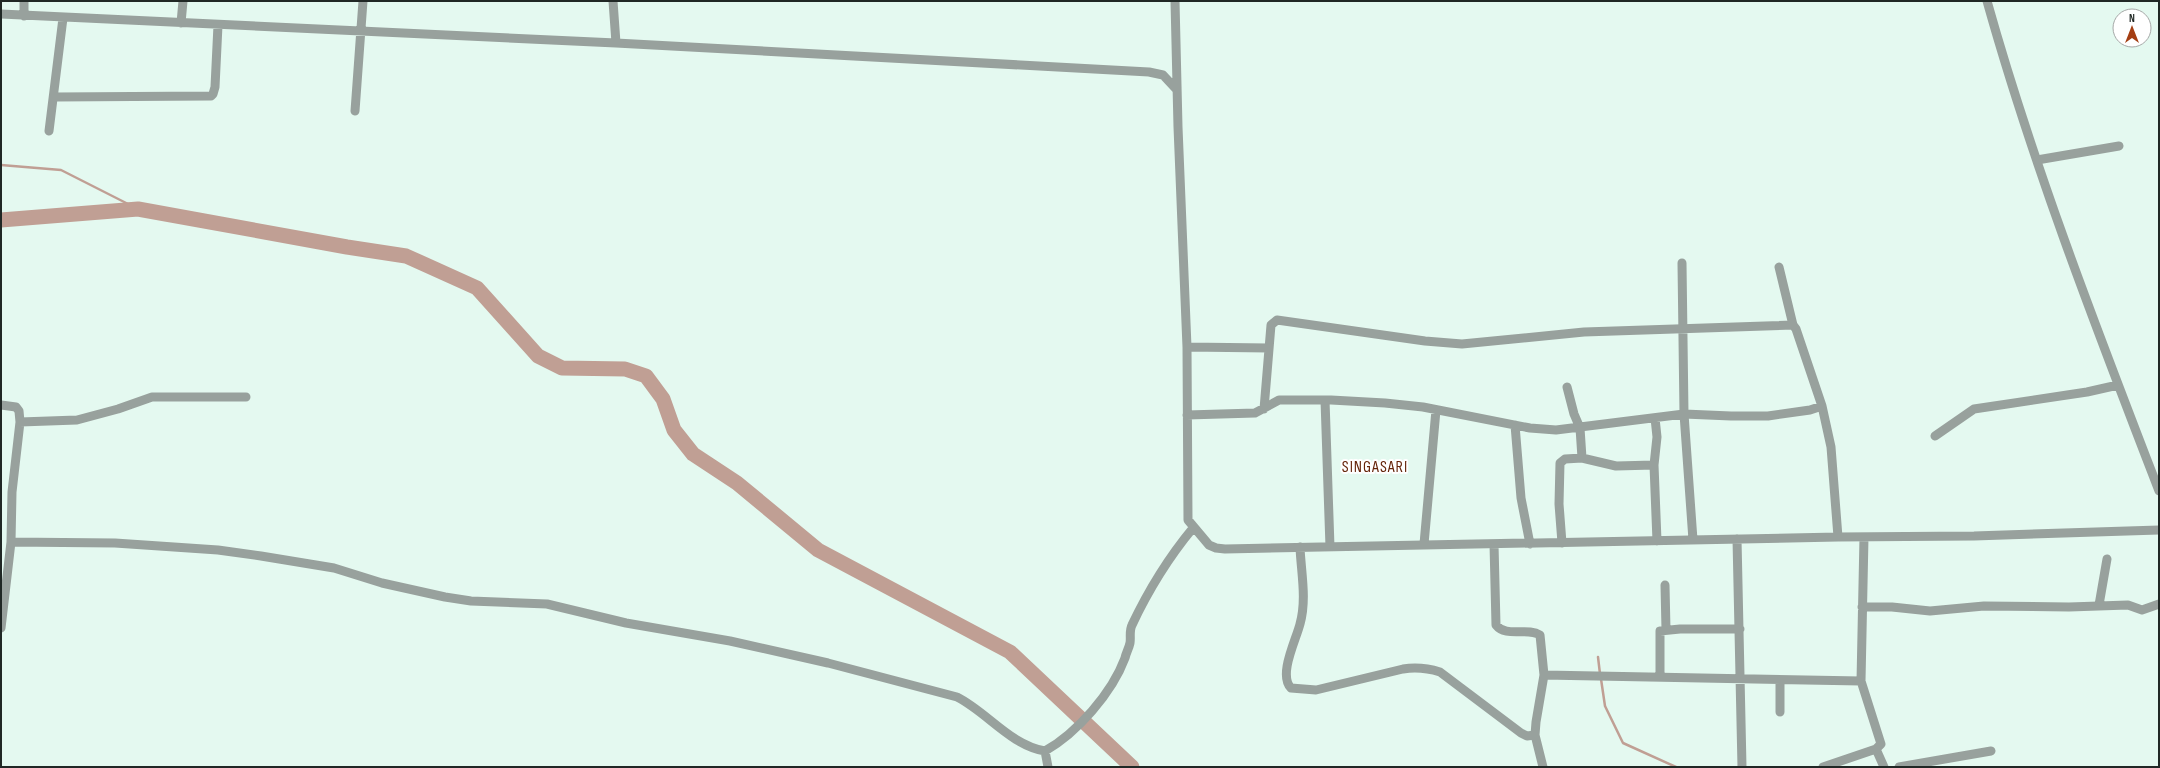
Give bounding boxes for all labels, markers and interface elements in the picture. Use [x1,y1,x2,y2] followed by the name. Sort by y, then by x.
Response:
[2112,8,2152,48] north arrow
[2129,12,2135,25] text: N
[1342,458,1408,477] district label: SINGASARI

